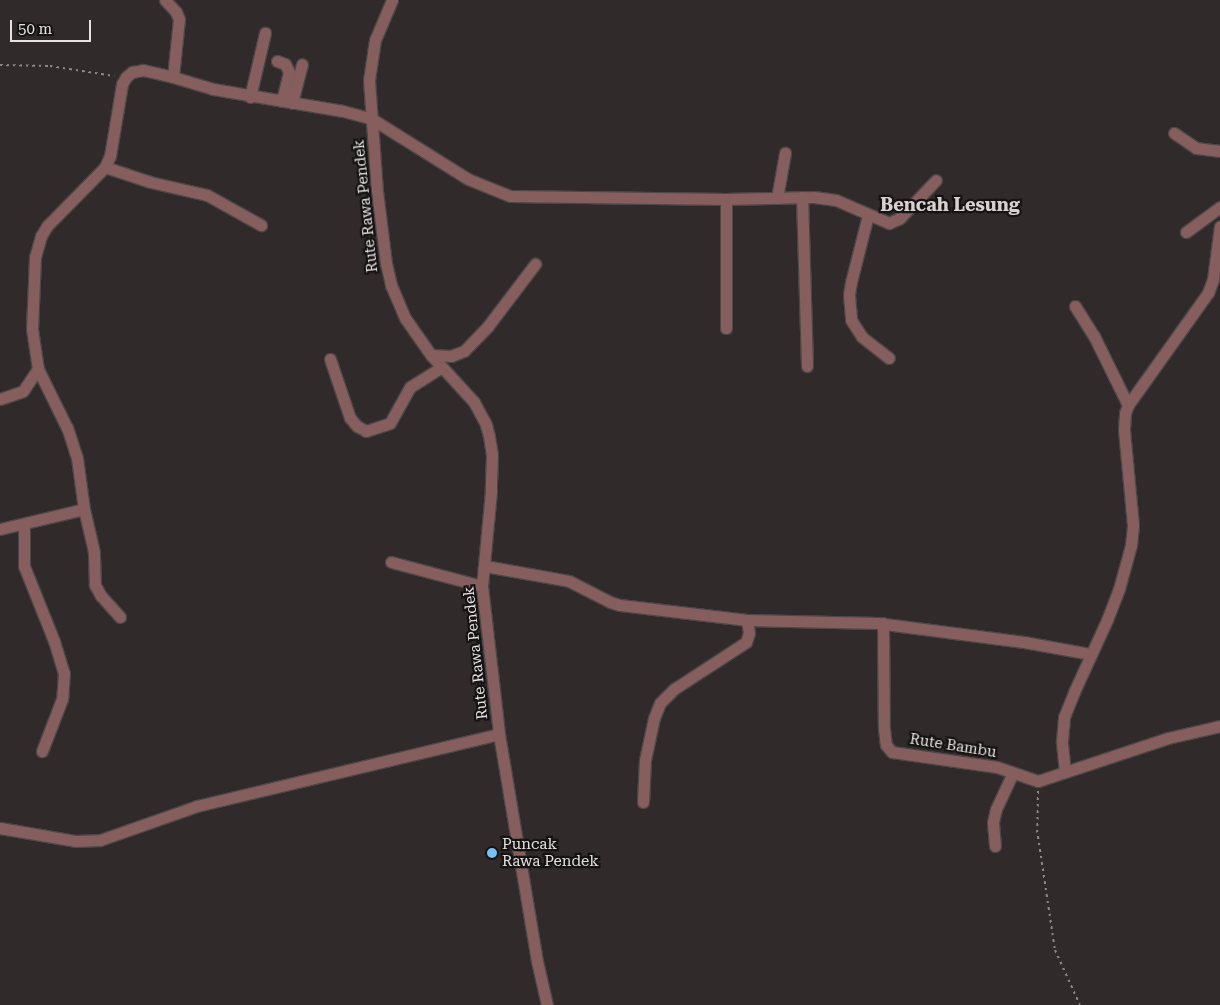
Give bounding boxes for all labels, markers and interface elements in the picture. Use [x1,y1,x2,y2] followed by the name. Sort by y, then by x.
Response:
[12,10,94,42] scale bar
[18,20,52,38] text: 50 m
[350,139,382,273] street label: Rute Rawa Pendek
[880,194,1020,216] district label: Bencah Lesung
[460,586,492,720] street label: Rute Rawa Pendek
[908,730,998,762] street label: Rute Bambu
[502,835,599,870] place label: Puncak Rawa Pendek
[486,847,498,859] marker: Puncak Rawa Pendek

